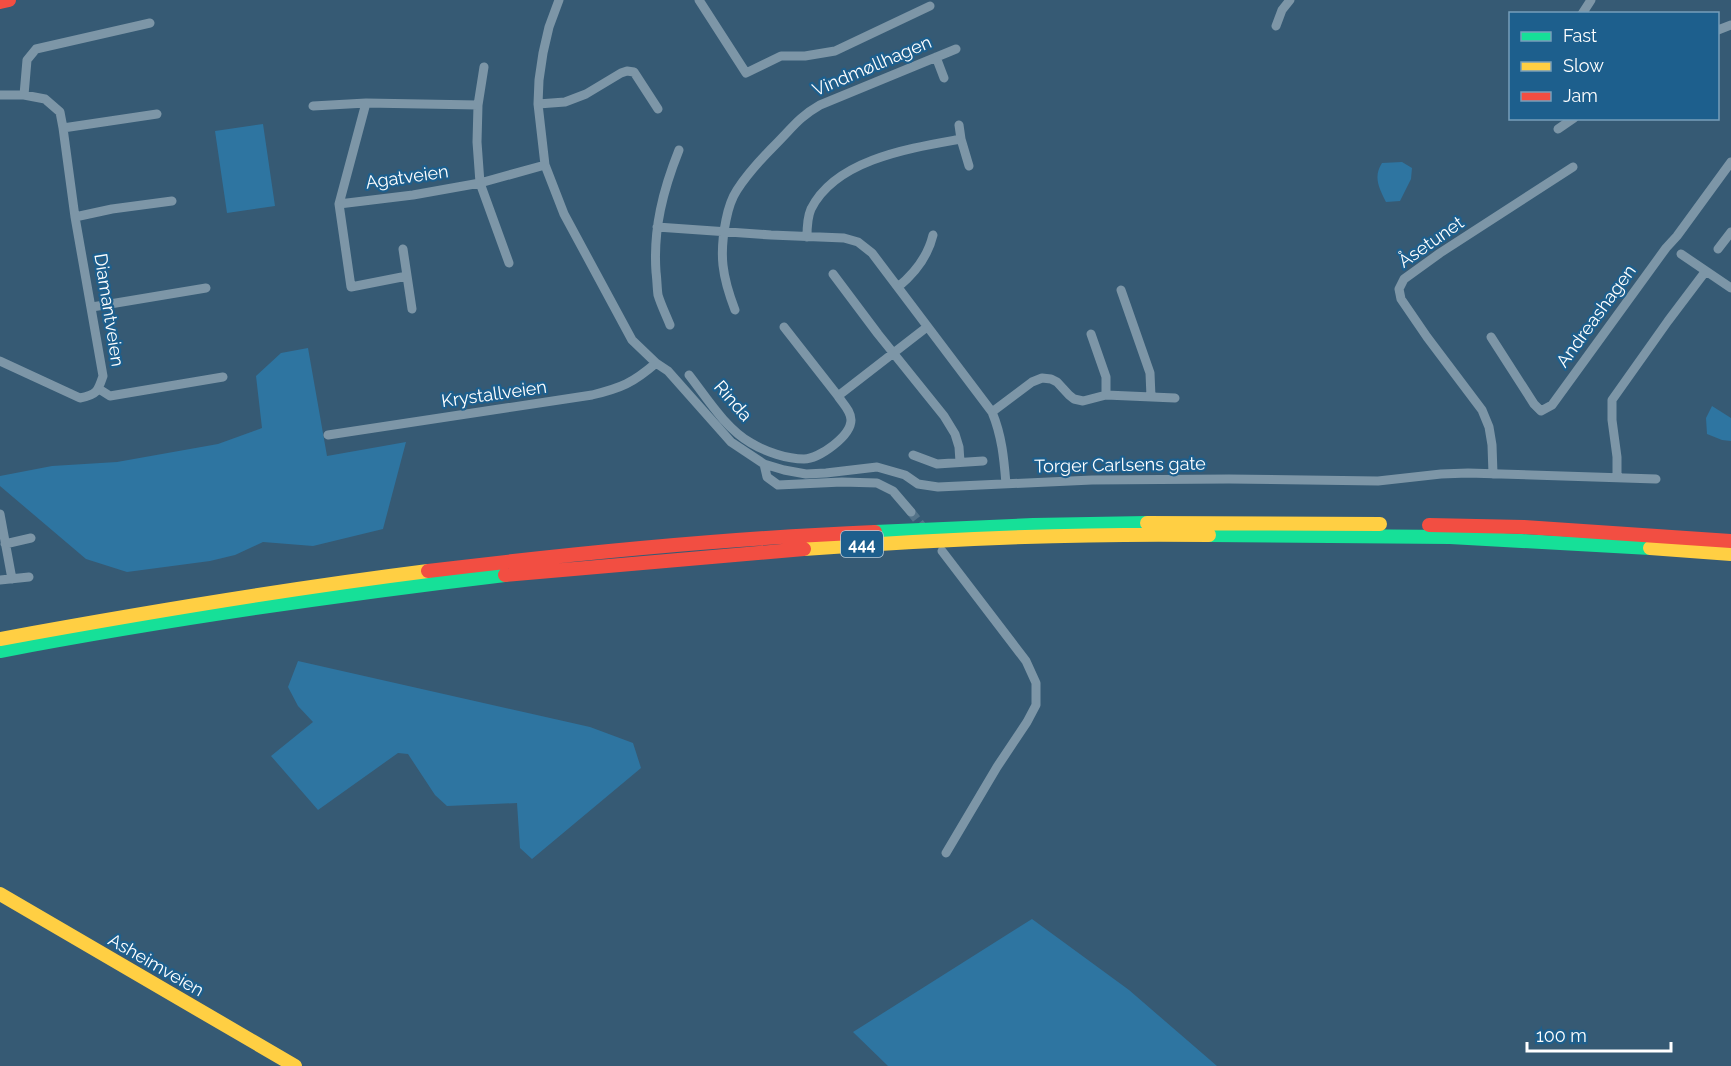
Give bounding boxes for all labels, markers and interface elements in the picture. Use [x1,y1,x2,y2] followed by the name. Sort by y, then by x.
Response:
[1509,12,1719,120] legend
[1563,25,1597,46] text: Fast
[809,31,935,100] street label: Vindmøllhagen
[1563,55,1604,76] text: Slow
[1563,85,1598,106] text: Jam
[364,160,450,193] street label: Agatveien
[1393,211,1467,272] street label: Åsetunet
[90,252,129,368] street label: Diamantveien
[1551,260,1640,371] street label: Andreashagen
[440,376,548,411] street label: Krystallveien
[710,376,757,425] street label: Rinda
[1034,452,1206,476] street label: Torger Carlsens gate
[841,531,883,557] road number: 444
[105,929,208,1000] street label: Asheimveien
[1527,1015,1671,1053] scale bar
[1536,1025,1587,1046] text: 100 m

